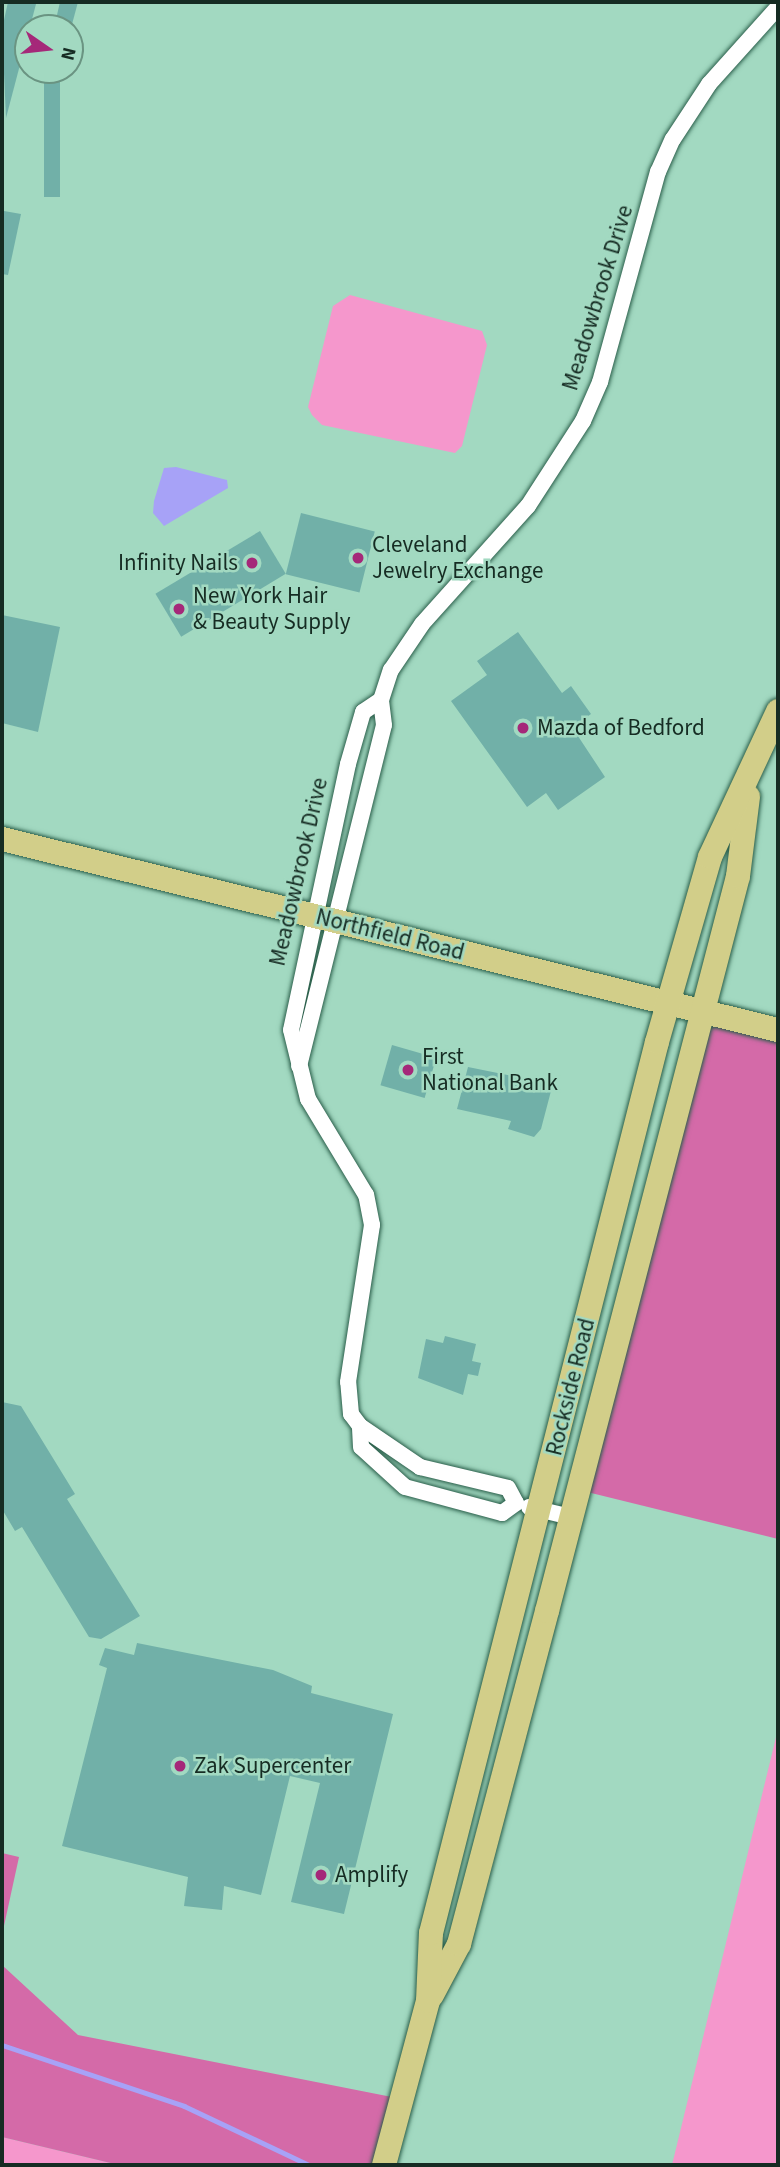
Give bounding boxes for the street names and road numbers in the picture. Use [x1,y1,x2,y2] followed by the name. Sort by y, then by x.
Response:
[557,202,639,394] street label: Meadowbrook Drive
[264,775,334,969] street label: Meadowbrook Drive
[313,903,467,967] street label: Northfield Road
[541,1315,601,1459] street label: Rockside Road

